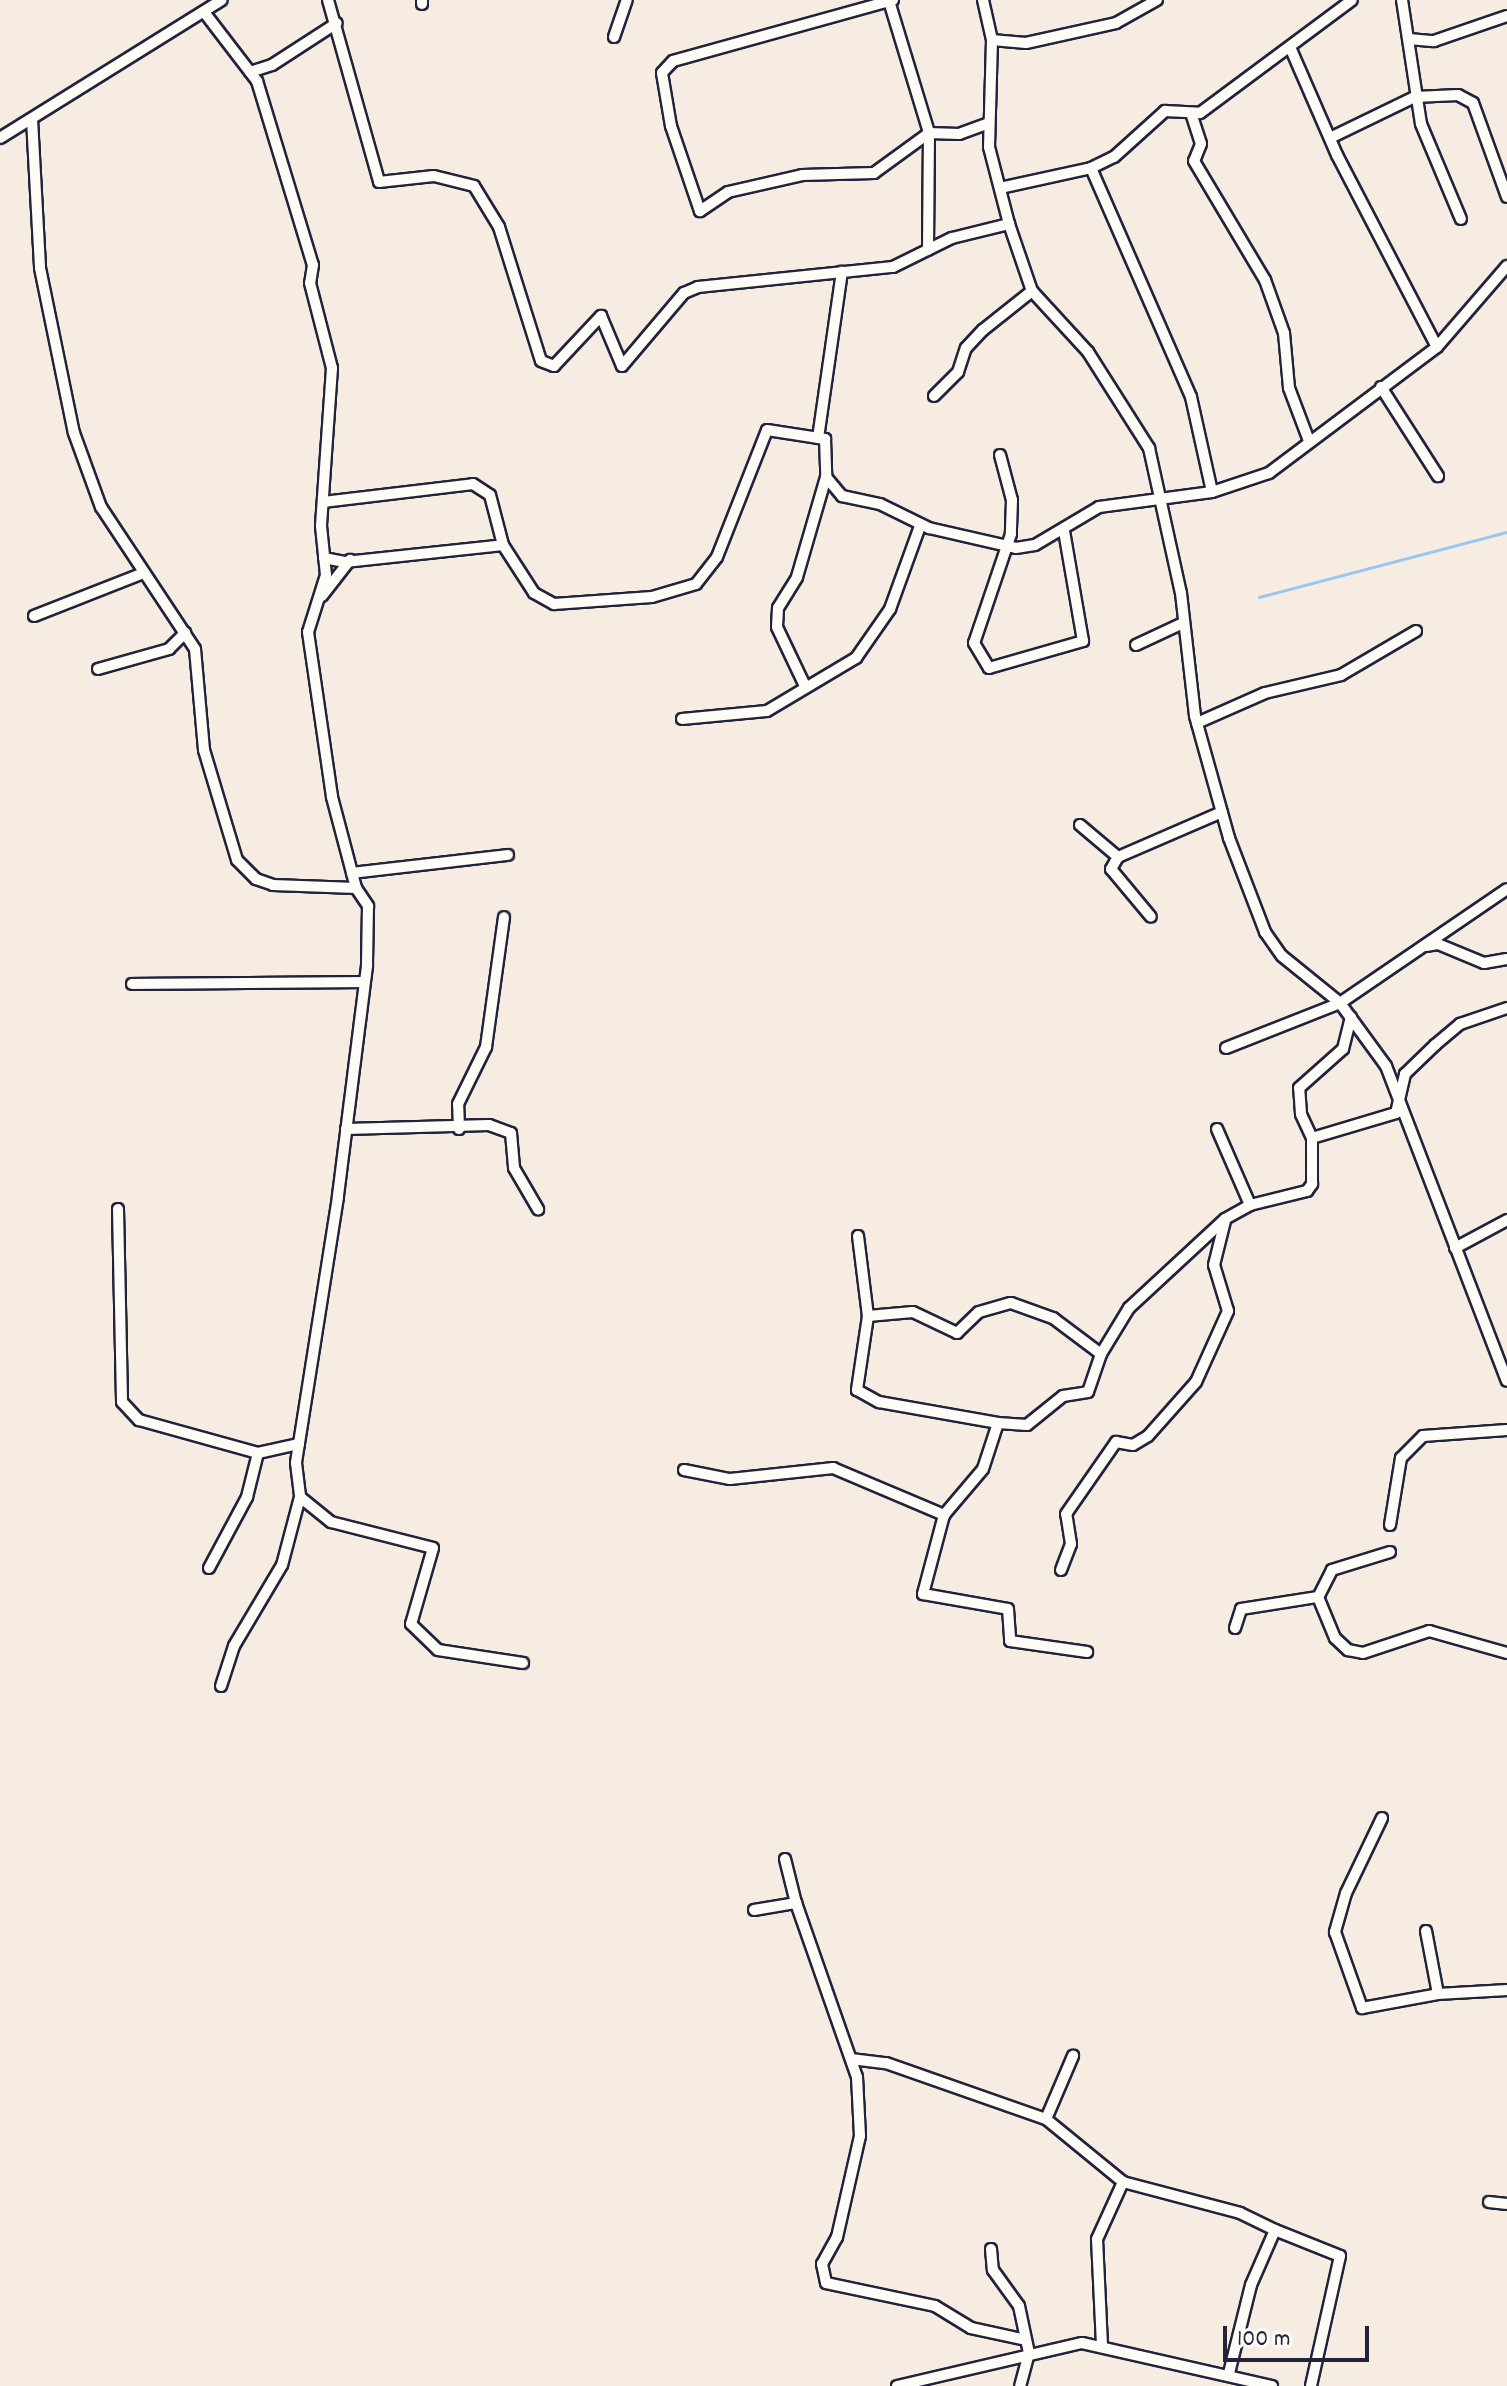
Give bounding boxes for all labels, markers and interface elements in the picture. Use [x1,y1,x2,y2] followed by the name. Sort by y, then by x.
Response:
[1227,2310,1373,2360] scale bar
[1237,2323,1290,2357] text: 100 m

